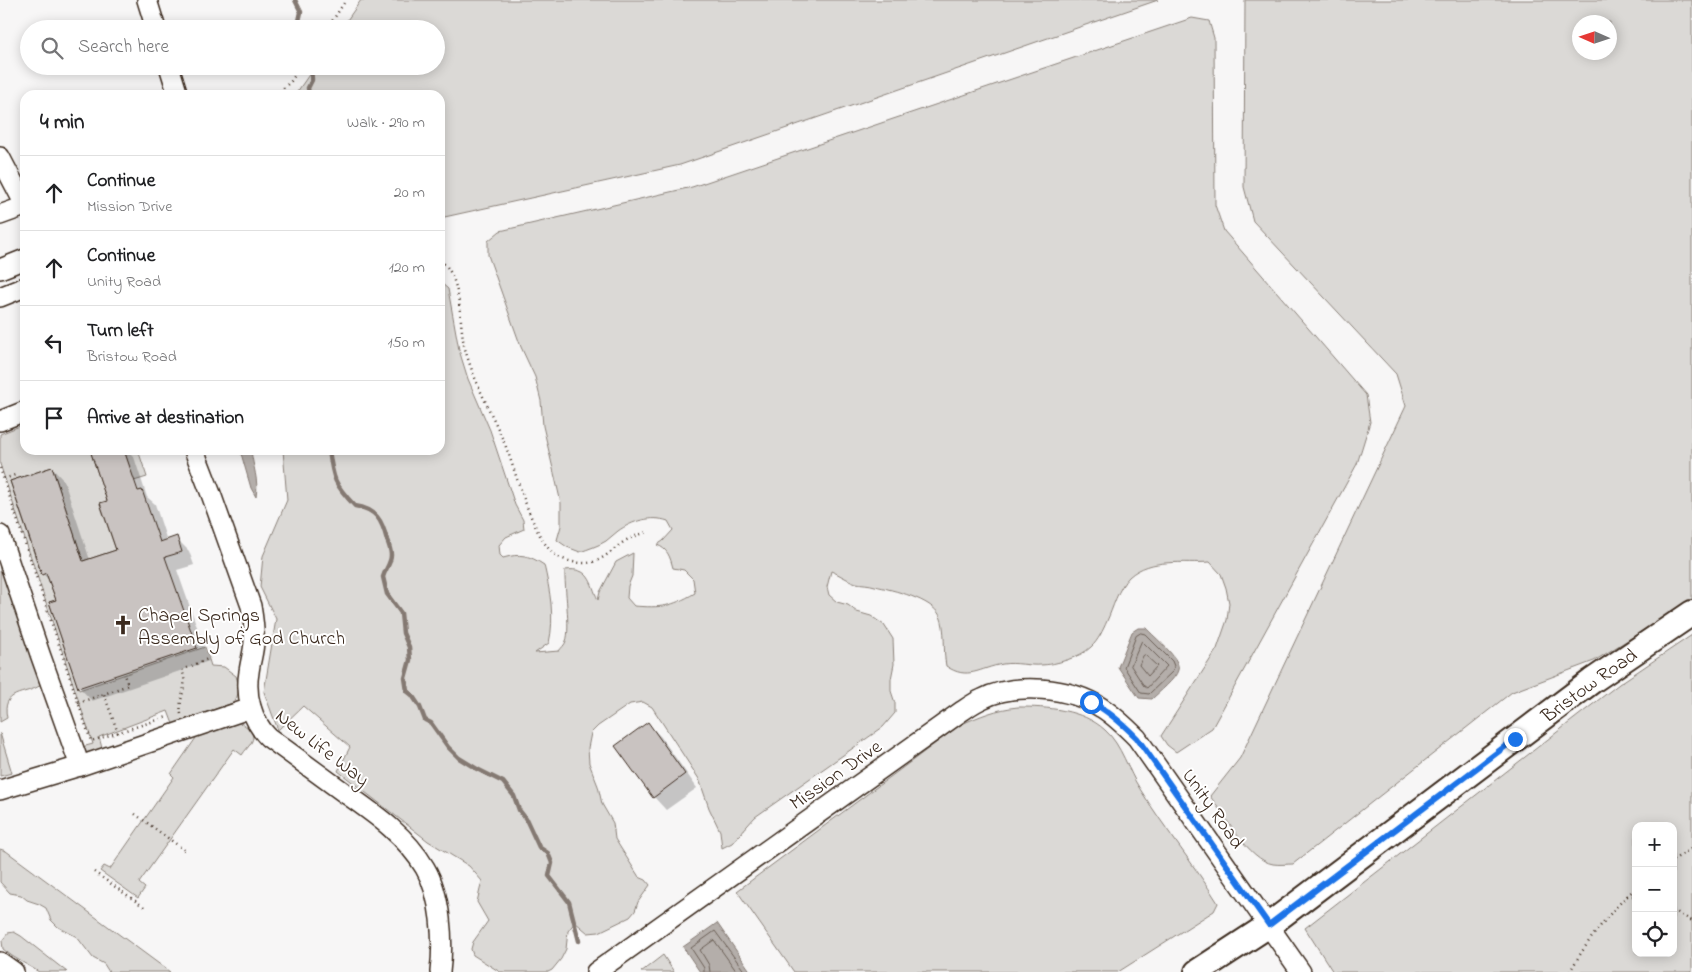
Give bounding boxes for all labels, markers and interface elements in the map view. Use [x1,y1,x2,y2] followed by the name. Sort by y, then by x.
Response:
[1572,15,1617,60] north arrow
[20,20,445,75] search box
[38,34,66,62] icon: search
[78,34,169,61] text: Search here
[40,108,84,138] text: 4 min
[347,111,425,135] text: Walk · 290 m
[87,168,155,195] text: Continue
[40,179,68,207] icon: ahead
[394,181,425,205] text: 20 m
[87,195,172,219] text: Mission Drive
[87,243,155,270] text: Continue
[40,254,68,282] icon: ahead
[389,256,425,280] text: 120 m
[87,270,161,294] text: Unity Road
[87,318,154,345] text: Turn left
[40,329,68,357] icon: left
[387,331,425,355] text: 150 m
[87,345,177,369] text: Bristow Road
[40,404,68,432] icon: arrive
[87,405,244,432] text: Arrive at destination
[138,602,345,654] place label: Chapel Springs Assembly of God Church
[112,614,134,636] church icon: Chapel Springs Assembly of God Church
[1535,642,1644,732] street label: Bristow Road
[1080,691,1103,714] route start
[268,703,375,795] street label: New Life Way
[1504,728,1527,751] route end
[784,734,888,819] street label: Mission Drive
[1174,763,1250,856] street label: Unity Road
[1632,822,1677,957] map controls
[1632,822,1677,867] button: +
[1632,867,1677,912] button: −
[1632,912,1677,957] button: locate

